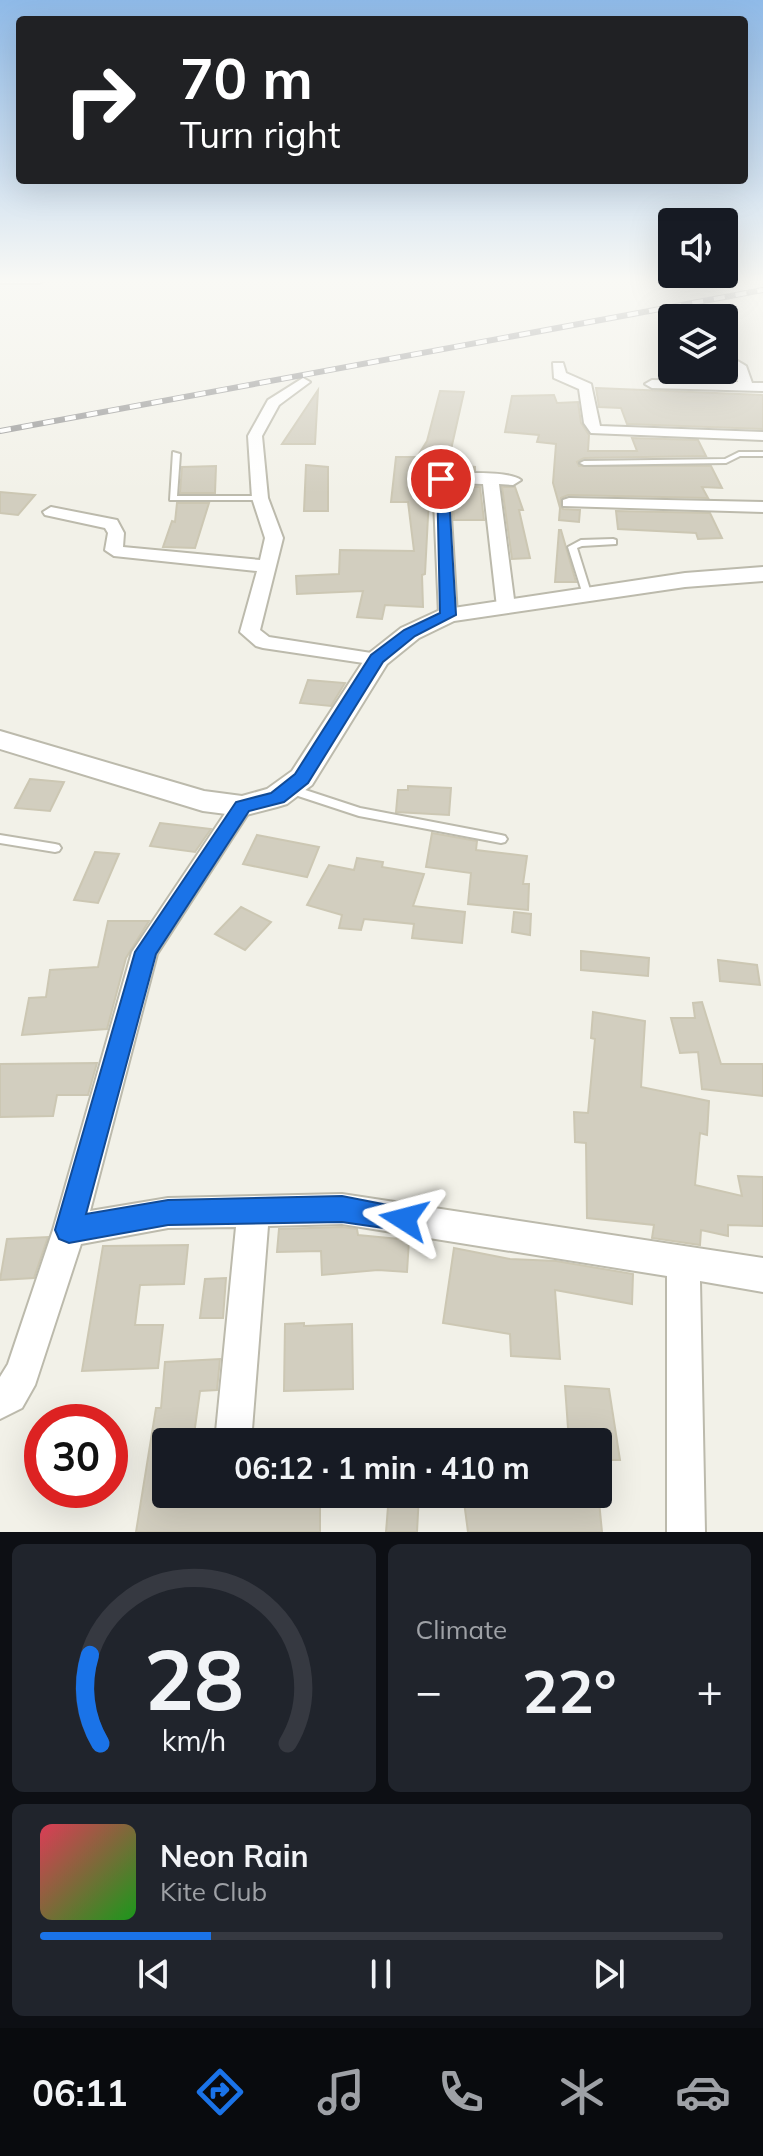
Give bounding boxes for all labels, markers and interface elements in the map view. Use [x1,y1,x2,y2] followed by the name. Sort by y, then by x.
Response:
[180,43,313,113] text: 70 m
[48,48,152,152] icon: right
[180,112,341,157] text: Turn right
[658,208,738,384] map controls
[658,208,738,288] button: sound
[658,304,738,384] button: layers
[407,445,475,513] pin
[419,457,463,501] icon: arrive
[362,1177,446,1261] position arrow
[24,1404,128,1508] speed limit sign: 30
[234,1449,530,1487] text: 06:12 · 1 min · 410 m
[416,1613,507,1646] text: Climate
[144,1626,244,1731] text: 28
[522,1653,617,1728] text: 22°
[416,1663,442,1718] text: −
[697,1663,723,1718] text: +
[161,1722,226,1758] text: km/h
[160,1837,309,1875] text: Neon Rain
[160,1875,267,1908] text: Kite Club
[132,1952,176,1996] icon: previous
[359,1952,403,1996] icon: pause
[587,1952,631,1996] icon: next
[192,2064,248,2120] icon: directions
[313,2064,369,2120] icon: music
[433,2064,489,2120] icon: phone
[554,2064,610,2120] icon: climate
[675,2064,731,2120] icon: car
[32,2070,128,2115] text: 06:11

